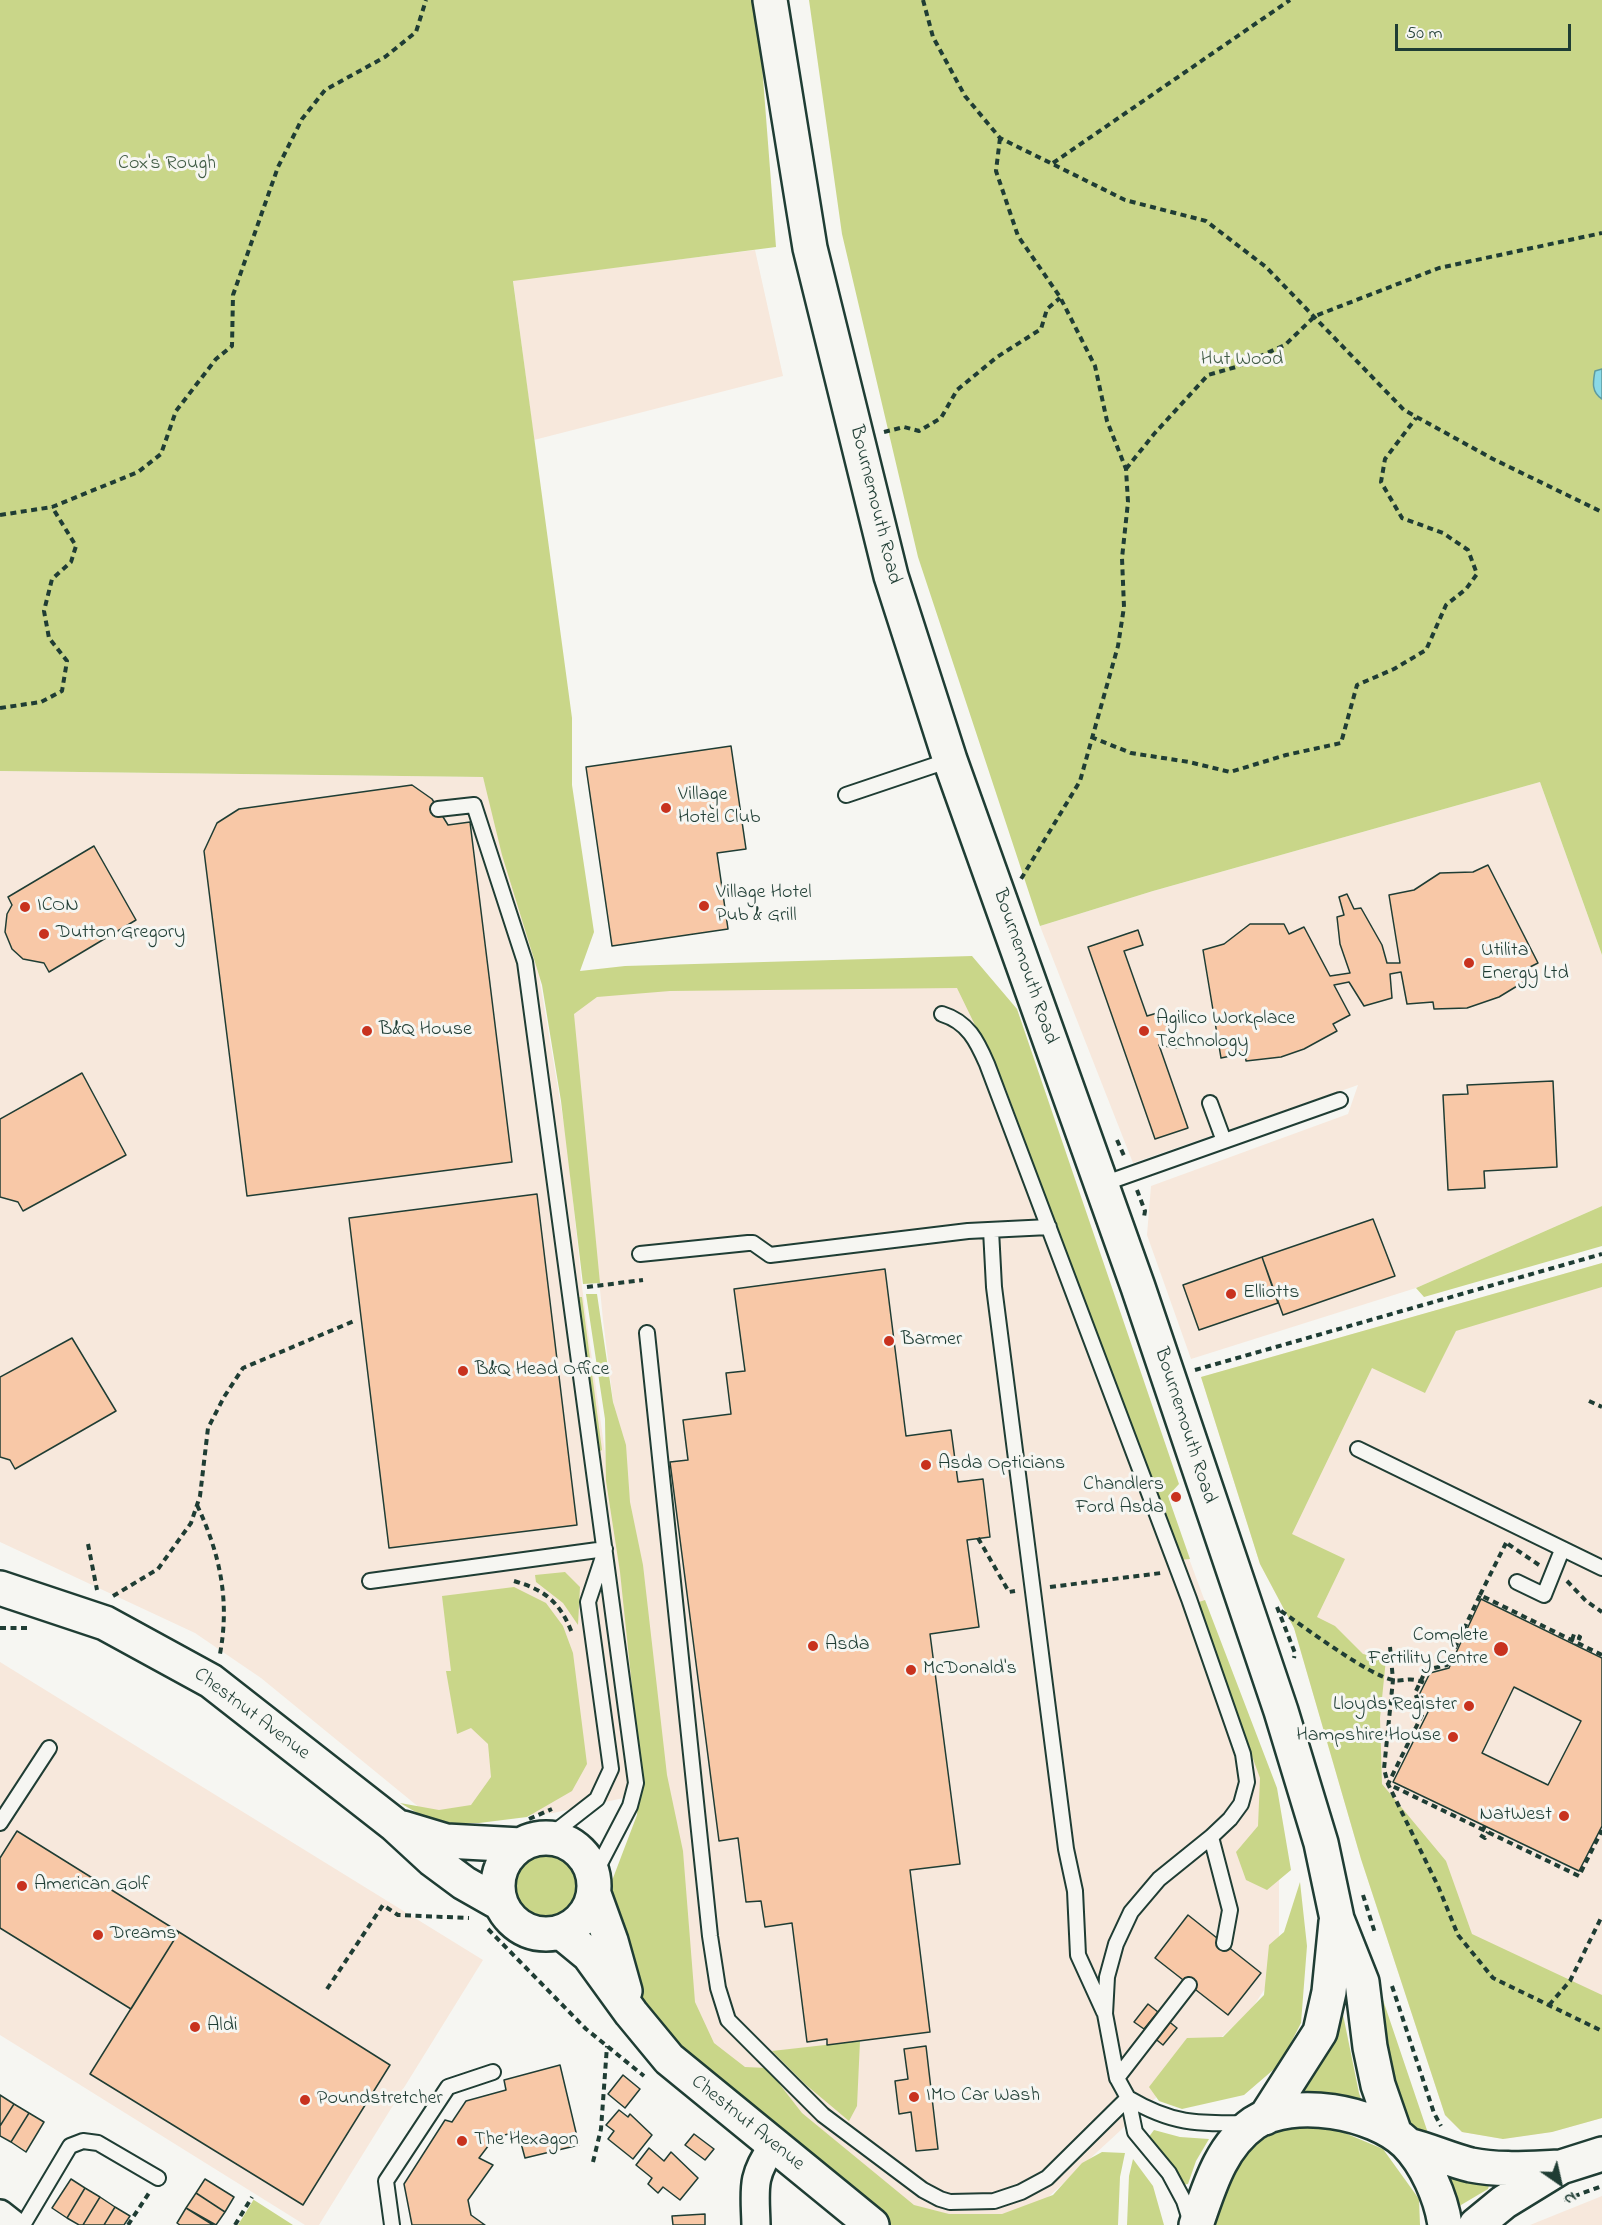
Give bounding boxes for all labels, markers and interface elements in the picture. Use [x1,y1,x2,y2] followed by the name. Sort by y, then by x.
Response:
[1398,12,1574,50] scale bar
[1406,21,1443,47] text: 50 m
[118,153,216,177] park label: Cox's Rough
[1201,349,1283,373] park label: Hut Wood
[843,423,905,587] street label: Bournemouth Road
[678,784,760,831] place label: Village Hotel Club
[659,801,673,815] marker: Village Hotel Club
[716,882,812,929] place label: Village Hotel Pub & Grill
[986,886,1062,1048] street label: Bournemouth Road
[37,895,79,919] place label: ICON
[697,899,711,913] marker: Village Hotel Pub & Grill
[18,900,32,914] marker: ICON
[56,922,185,946] place label: Dutton Gregory
[37,927,51,941] marker: Dutton Gregory
[1481,940,1569,987] place label: Utilita Energy Ltd
[1462,956,1476,970] marker: Utilita Energy Ltd
[1156,1008,1295,1055] place label: Agilico Workplace Technology
[379,1019,472,1043] place label: B&Q House
[360,1024,374,1038] marker: B&Q House
[1137,1024,1151,1038] marker: Agilico Workplace Technology
[1243,1282,1299,1306] place label: Elliotts
[1224,1287,1238,1301] marker: Elliotts
[901,1329,962,1353] place label: Barmer
[882,1334,896,1348] marker: Barmer
[1148,1345,1220,1507] street label: Bournemouth Road
[475,1359,609,1383] place label: B&Q Head Office
[456,1364,470,1378] marker: B&Q Head Office
[938,1453,1065,1477] place label: Asda Opticians
[919,1458,933,1472] marker: Asda Opticians
[1075,1474,1164,1521] place label: Chandlers Ford Asda
[1169,1490,1183,1504] marker: Chandlers Ford Asda
[1368,1625,1488,1672] place label: Complete Fertility Centre
[825,1634,870,1658] place label: Asda
[806,1639,820,1653] marker: Asda
[1492,1640,1510,1658] marker: Complete Fertility Centre
[923,1658,1017,1682] place label: McDonald's
[904,1663,918,1677] marker: McDonald's
[188,1664,314,1766] street label: Chestnut Avenue
[1333,1694,1457,1718] place label: Lloyds Register
[1462,1699,1476,1713] marker: Lloyds Register
[1296,1725,1441,1749] place label: Hampshire House
[1446,1730,1460,1744] marker: Hampshire House
[1480,1804,1552,1828] place label: NatWest
[1557,1809,1571,1823] marker: NatWest
[34,1874,150,1898] place label: American Golf
[15,1879,29,1893] marker: American Golf
[110,1923,176,1947] place label: Dreams
[91,1928,105,1942] marker: Dreams
[207,2015,238,2039] place label: Aldi
[188,2020,202,2034] marker: Aldi
[685,2071,809,2177] street label: Chestnut Avenue
[926,2085,1040,2109] place label: IMO Car Wash
[317,2088,443,2112] place label: Poundstretcher
[907,2090,921,2104] marker: IMO Car Wash
[298,2093,312,2107] marker: Poundstretcher
[474,2129,579,2153] place label: The Hexagon
[455,2134,469,2148] marker: The Hexagon
[1530,2153,1590,2213] north arrow
[1559,2185,1581,2211] text: N

